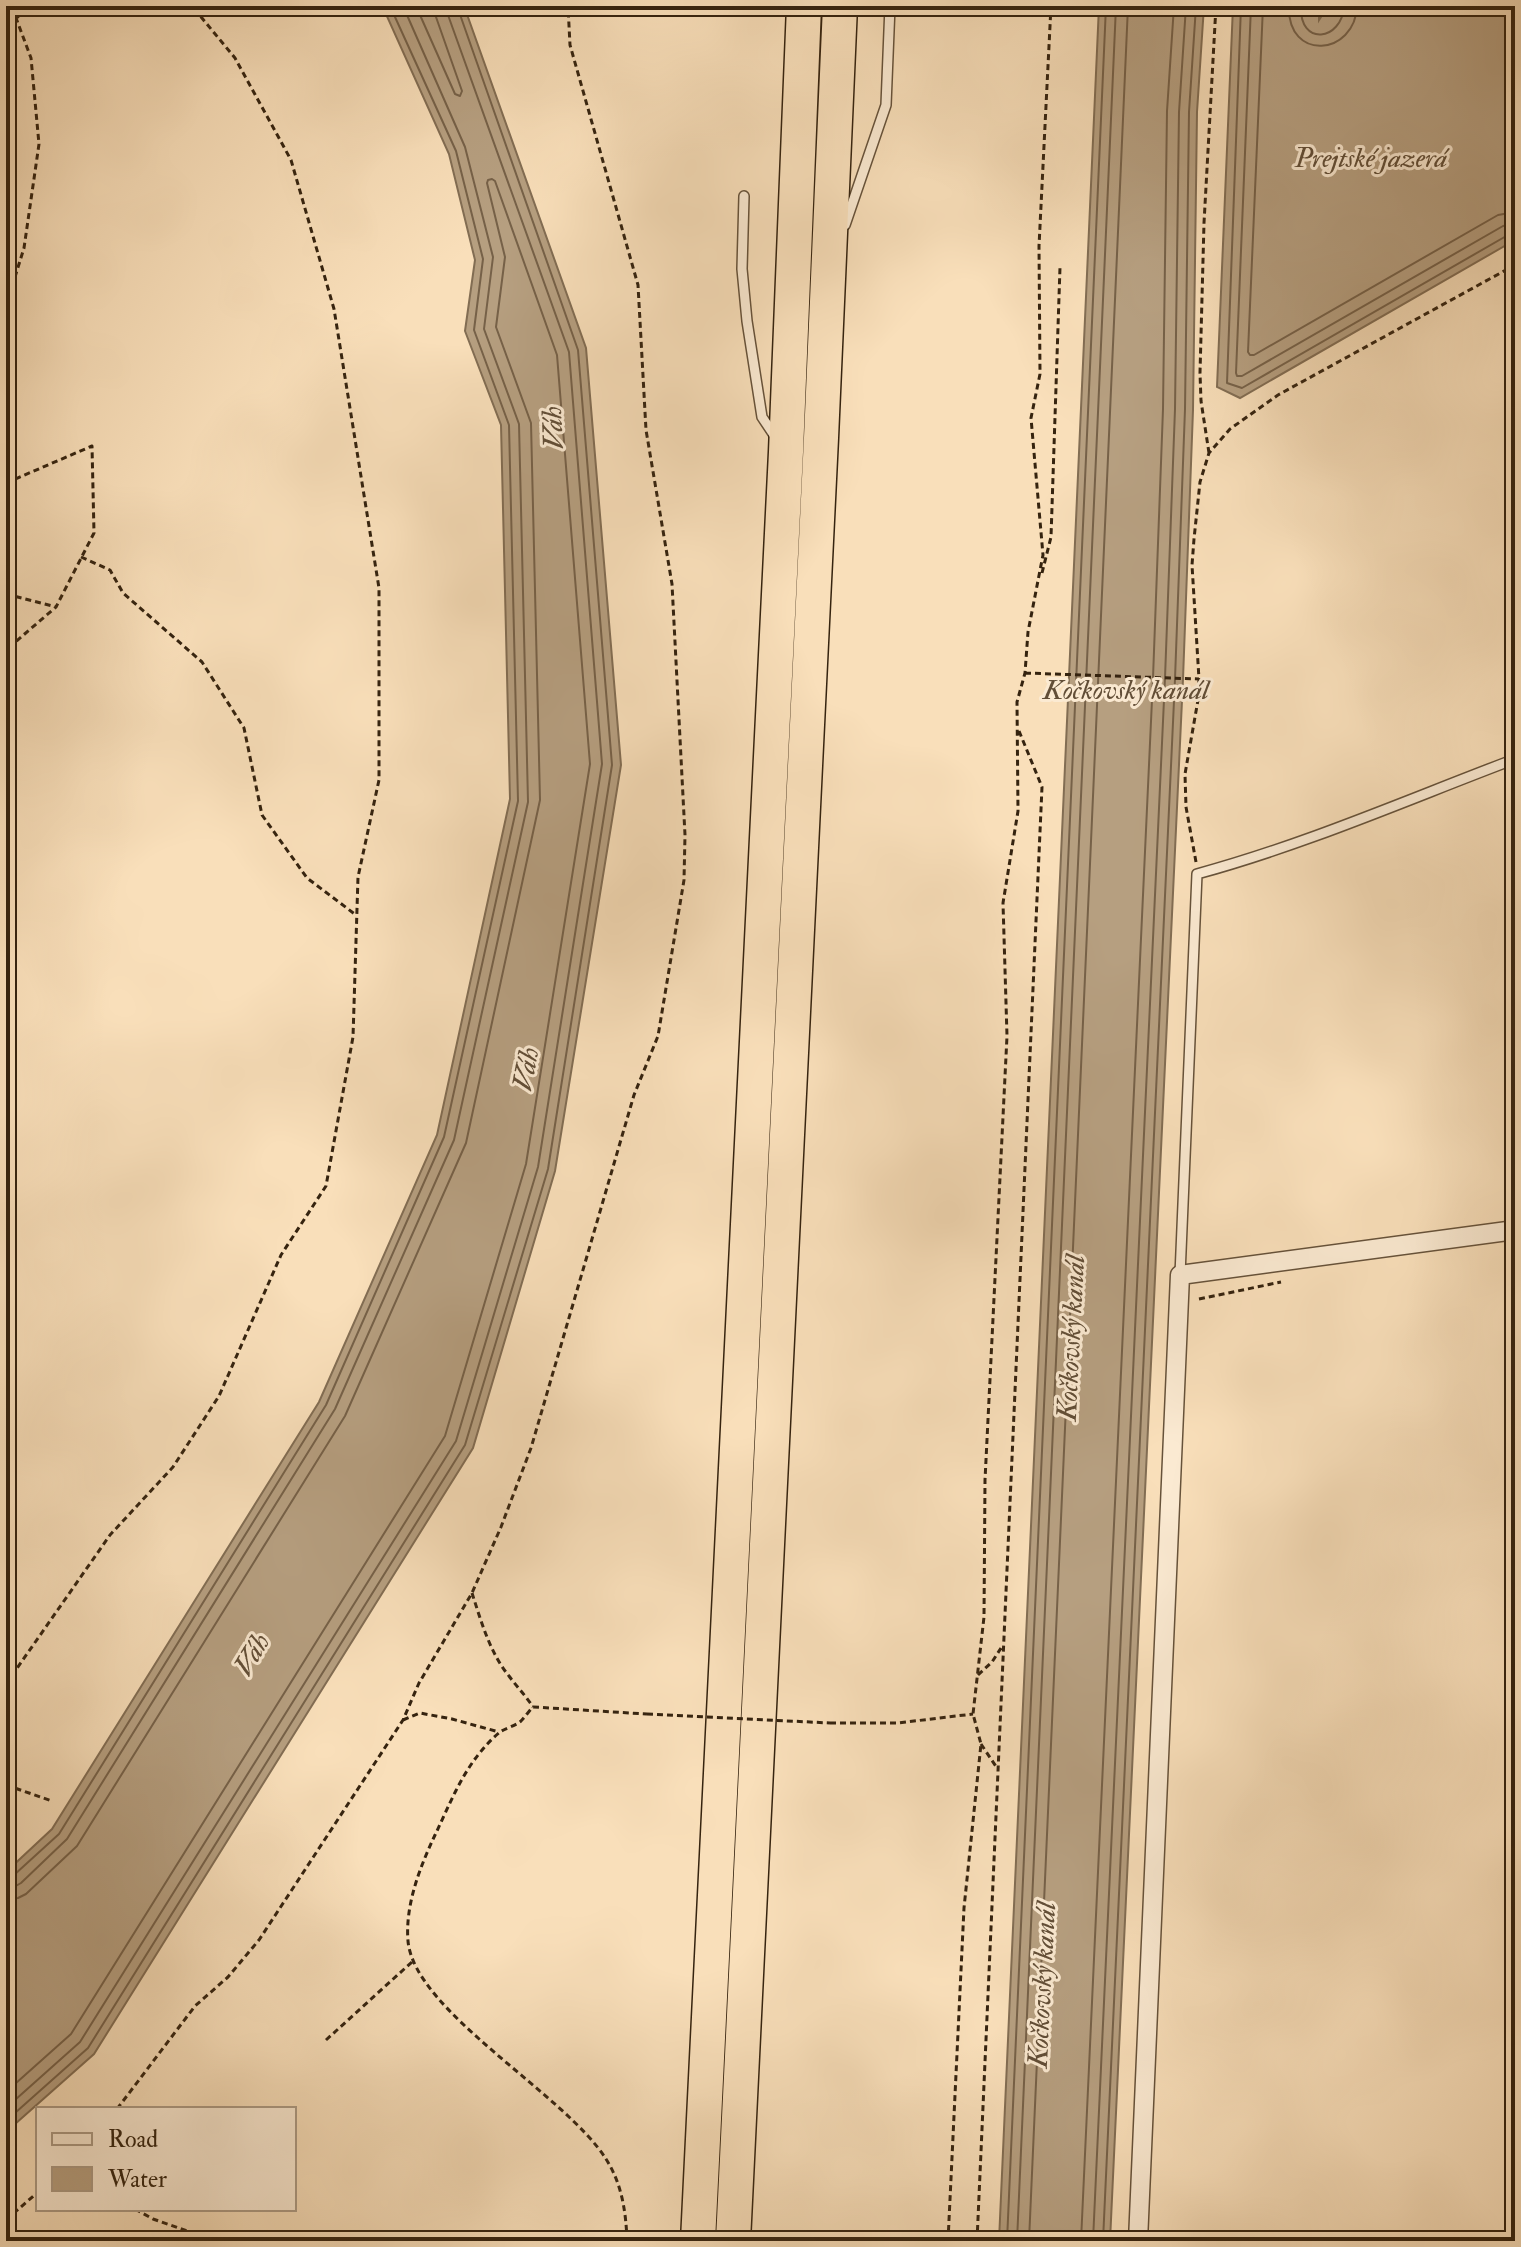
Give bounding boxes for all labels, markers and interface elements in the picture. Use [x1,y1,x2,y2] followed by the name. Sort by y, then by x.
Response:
[1293,141,1451,176] water label: Prejtské jazerá
[535,405,572,451] water label: Váh
[1041,673,1211,708] water label: Kočkovský kanál
[505,1045,548,1094] water label: Váh
[1050,1252,1093,1424] water label: Kočkovský kanál
[226,1627,278,1682] water label: Váh
[1021,1899,1064,2071] water label: Kočkovský kanál
[36,2107,296,2211] legend
[108,2124,158,2155] text: Road
[107,2164,167,2195] text: Water

